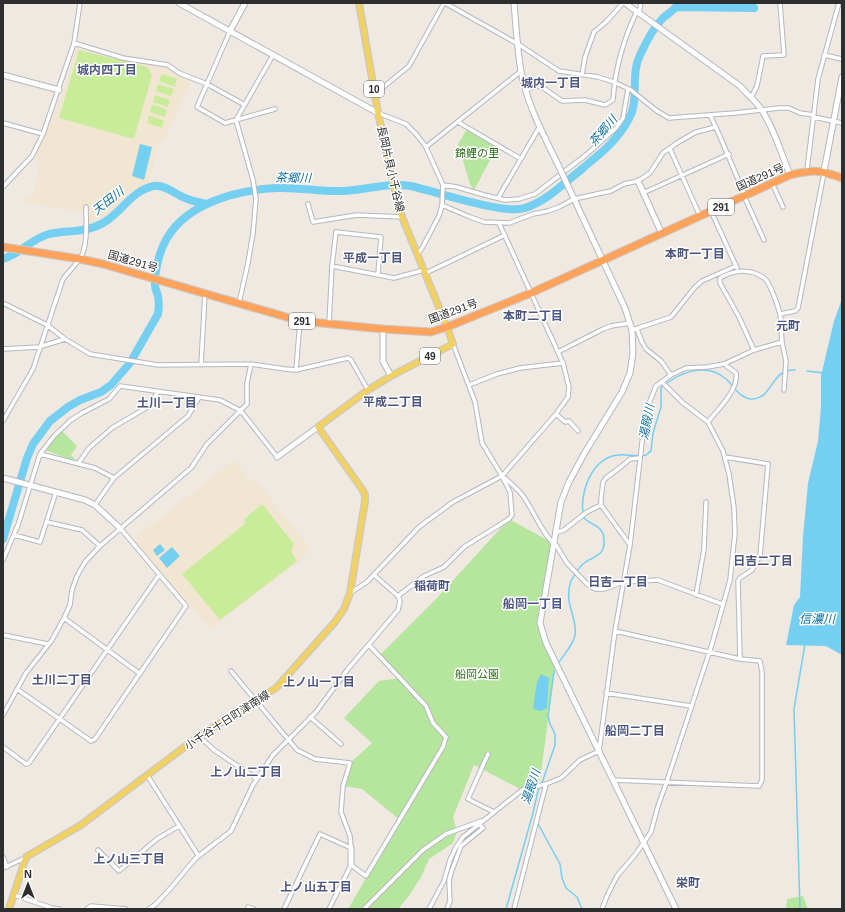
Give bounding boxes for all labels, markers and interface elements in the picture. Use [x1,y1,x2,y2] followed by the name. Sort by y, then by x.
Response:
[77,63,137,77] district label: 城内四丁目
[521,76,581,90] district label: 城内一丁目
[364,81,384,97] road number: 10
[586,111,621,149] water label: 茶郷川
[375,125,407,213] street label: 長岡片貝小千谷線
[455,147,499,159] park label: 錦鯉の里
[734,161,786,193] street label: 国道291号
[275,171,313,185] water label: 茶郷川
[90,183,128,218] water label: 天田川
[708,199,734,215] road number: 291
[665,247,725,261] district label: 本町一丁目
[107,248,159,274] street label: 国道291号
[343,251,403,265] district label: 平成一丁目
[427,297,479,325] street label: 国道291号
[503,309,563,323] district label: 本町二丁目
[289,313,315,329] road number: 291
[776,319,800,333] district label: 元町
[420,348,440,364] road number: 49
[363,395,423,409] district label: 平成二丁目
[137,396,197,410] district label: 土川一丁目
[637,401,658,441] water label: 湯殿川
[733,554,793,568] district label: 日吉二丁目
[588,575,648,589] district label: 日吉一丁目
[414,579,450,593] district label: 稲荷町
[503,597,563,611] district label: 船岡一丁目
[799,612,837,626] water label: 信濃川
[455,668,499,680] park label: 船岡公園
[32,673,92,687] district label: 土川二丁目
[283,675,355,689] district label: 上ノ山一丁目
[182,688,272,752] street label: 小千谷十日町津南線
[605,724,665,738] district label: 船岡二丁目
[210,765,282,779] district label: 上ノ山二丁目
[519,766,544,806] water label: 湯殿川
[93,852,165,866] district label: 上ノ山三丁目
[8,864,48,904] north arrow
[24,868,32,880] text: N
[676,876,700,890] district label: 栄町
[280,880,352,894] district label: 上ノ山五丁目

